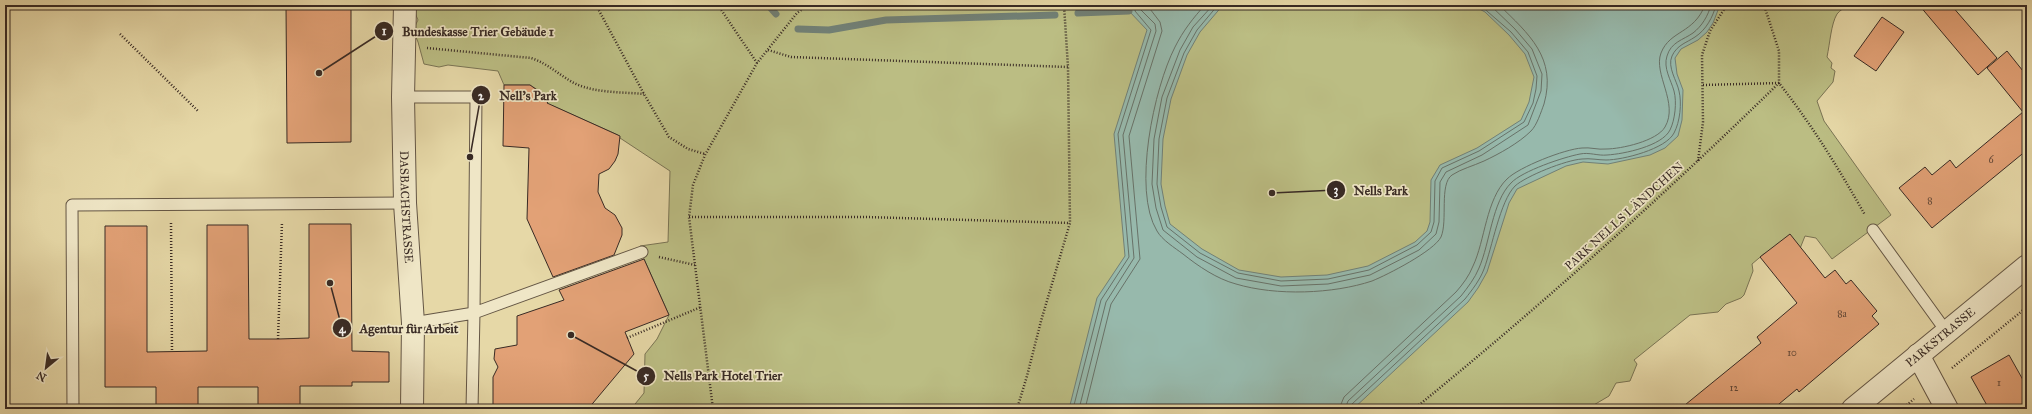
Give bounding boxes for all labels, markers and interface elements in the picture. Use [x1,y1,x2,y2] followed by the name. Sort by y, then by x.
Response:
[374,19,562,44] callout: Bundeskasse Trier Gebäude 1
[382,24,387,38] text: 1
[402,24,554,40] text: Bundeskasse Trier Gebäude 1
[471,83,565,108] callout: Nell's Park
[499,88,558,104] text: Nell's Park
[478,89,485,103] text: 2
[397,150,416,264] street label: DASBACHSTRASSE
[1988,154,1994,166] house number: 6
[1561,158,1686,273] street label: PARK NELLS LÄNDCHEN
[1326,178,1416,203] callout: Nells Park
[1334,183,1339,198] text: 3
[1354,183,1409,199] text: Nells Park
[1927,195,1933,207] house number: 8
[1903,304,1978,370] street label: PARKSTRASSE
[1837,308,1848,320] house number: 8a
[332,316,467,341] callout: Agentur für Arbeit
[359,321,459,337] text: Agentur für Arbeit
[339,322,347,337] text: 4
[1787,347,1797,359] house number: 10
[26,348,66,388] north arrow
[636,363,790,388] callout: Nells Park Hotel Trier
[34,368,49,384] text: N
[664,368,783,384] text: Nells Park Hotel Trier
[643,369,649,383] text: 5
[1997,377,2001,389] house number: 1
[1730,382,1739,394] house number: 12

